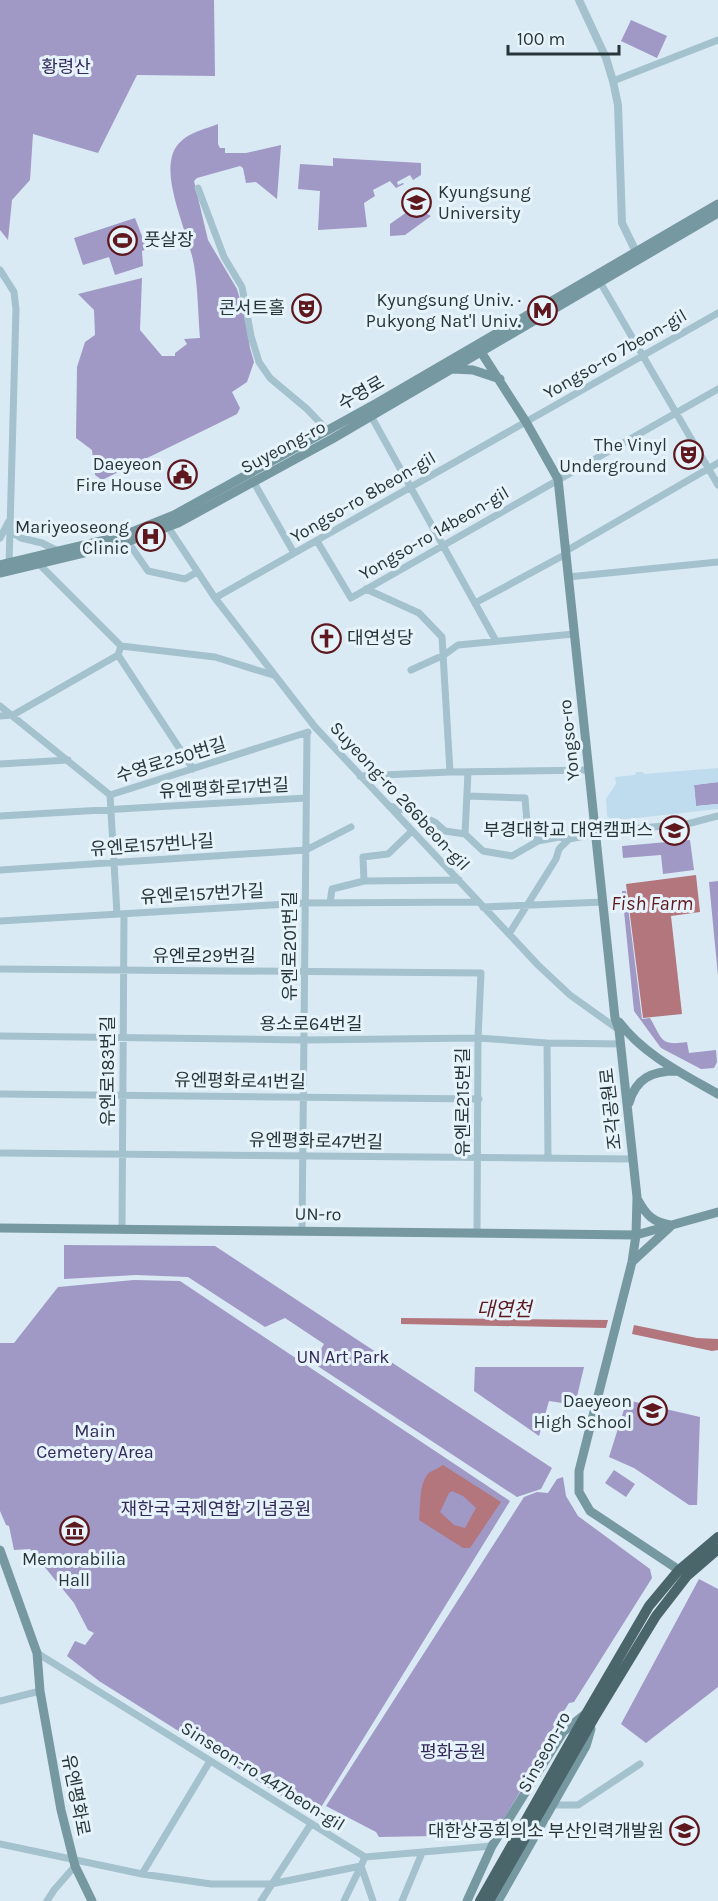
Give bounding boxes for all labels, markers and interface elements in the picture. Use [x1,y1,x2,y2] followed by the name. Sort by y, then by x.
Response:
[508,18,619,56] scale bar
[517,28,565,50] text: 100 m
[41,56,91,78] park label: 황령산
[438,181,531,224] place label: Kyungsung University
[401,186,433,218] school or university icon: Kyungsung University
[107,224,139,256] sports icon: 풋살장
[144,229,194,251] place label: 풋살장
[366,289,521,332] place label: Kyungsung Univ. · Pukyong Nat'l Univ.
[290,292,322,324] theatre icon: 콘서트홀
[526,294,558,326] metro station icon: Kyungsung Univ. · Pukyong Nat'l Univ.
[219,297,285,319] place label: 콘서트홀
[540,304,690,404] street label: Yongso-ro 7beon-gil
[334,371,388,415] street label: 수영로
[237,415,329,479] street label: Suyeong-ro
[559,434,667,477] place label: The Vinyl Underground
[672,439,704,471] theatre icon: The Vinyl Underground
[286,446,440,548] street label: Yongso-ro 8beon-gil
[76,453,162,496] place label: Daeyeon Fire House
[167,458,199,490] public building icon: Daeyeon Fire House
[355,481,513,585] street label: Yongso-ro 14beon-gil
[15,516,129,559] place label: Mariyeoseong Clinic
[134,521,166,553] hospital icon: Mariyeoseong Clinic
[310,622,342,654] church icon: 대연성당
[347,627,413,649] place label: 대연성당
[554,698,584,782] street label: Yongso-ro
[325,717,475,875] street label: Suyeong-ro 266beon-gil
[113,733,229,787] street label: 수영로250번길
[158,774,290,802] street label: 유엔평화로17번길
[658,814,690,846] school or university icon: 부경대학교 대연캠퍼스
[483,819,653,841] place label: 부경대학교 대연캠퍼스
[89,830,215,860] street label: 유엔로157번나길
[140,880,264,908] street label: 유엔로157번가길
[279,891,301,1001] street label: 유엔로201번길
[611,892,693,915] water label: Fish Farm
[152,945,256,967] street label: 유엔로29번길
[259,1013,363,1035] street label: 용소로64번길
[97,1016,119,1126] street label: 유엔로183번길
[452,1047,474,1157] street label: 유엔로215번길
[596,1067,626,1151] street label: 조각공원로
[174,1069,306,1093] street label: 유엔평화로41번길
[249,1129,383,1153] street label: 유엔평화로47번길
[294,1203,342,1225] street label: UN-ro
[476,1298,534,1321] water label: 대연천
[297,1346,389,1368] park label: UN Art Park
[534,1390,632,1433] place label: Daeyeon High School
[637,1395,669,1427] school or university icon: Daeyeon High School
[36,1420,154,1463] park label: Main Cemetery Area
[121,1498,311,1520] park label: 재한국 국제연합 기념공원
[58,1514,90,1546] museum icon: Memorabilia Hall
[22,1548,126,1591] place label: Memorabilia Hall
[513,1708,575,1796] street label: Sinseon-ro
[177,1716,349,1836] street label: Sinseon-ro 447beon-gil
[420,1741,486,1763] park label: 평화공원
[57,1752,95,1838] street label: 유엔평화로
[669,1815,701,1847] school or university icon: 대한상공회의소 부산인력개발원
[428,1820,664,1842] place label: 대한상공회의소 부산인력개발원

